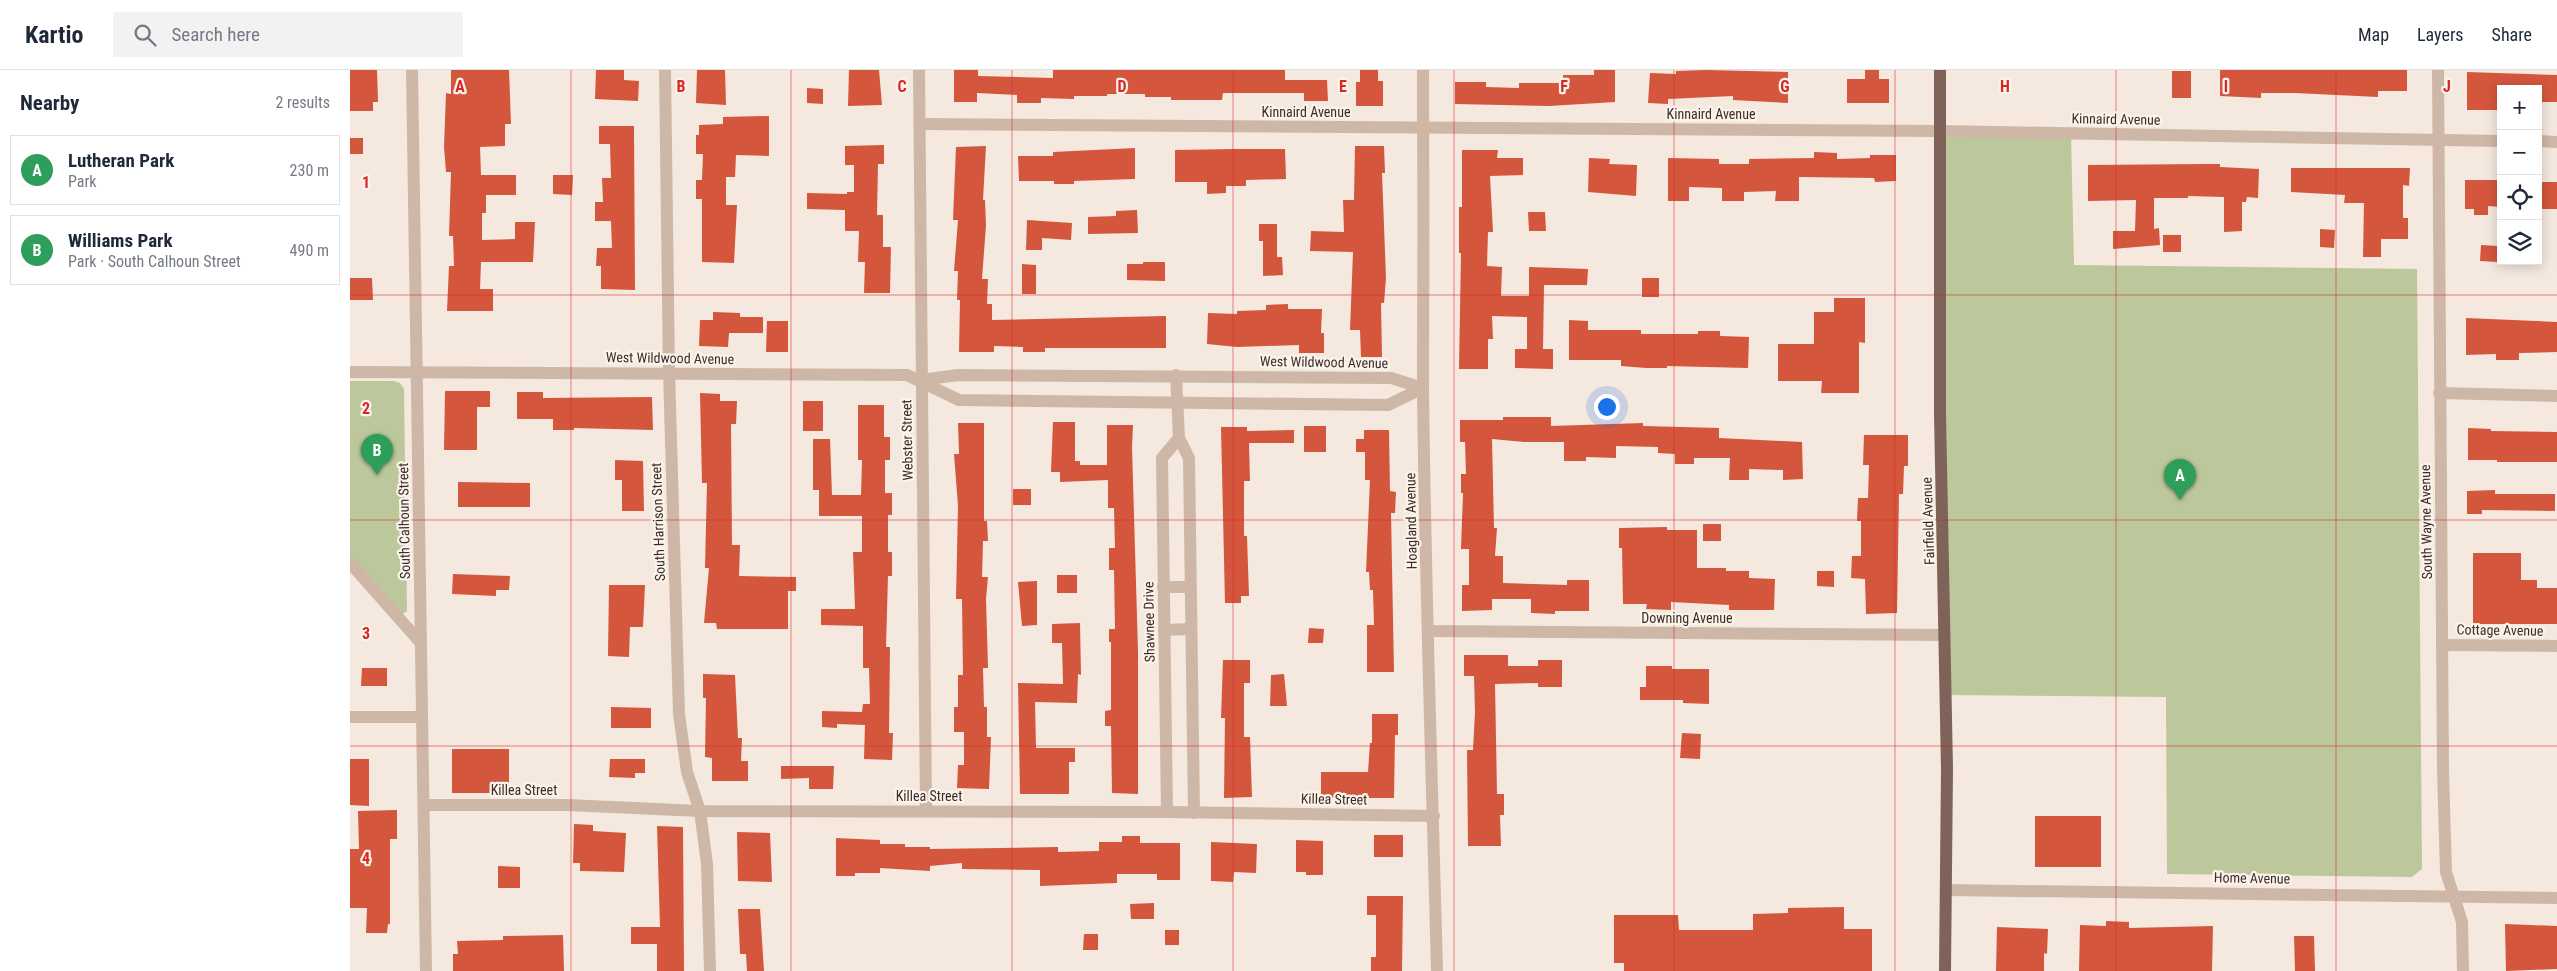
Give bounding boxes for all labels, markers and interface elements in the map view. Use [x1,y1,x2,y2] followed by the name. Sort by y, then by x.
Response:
[113,12,463,57] search box
[25,21,83,49] text: Kartio
[131,21,159,49] icon: search
[171,23,260,46] text: Search here
[2358,24,2389,45] text: Map
[2417,24,2464,45] text: Layers
[2492,24,2532,45] text: Share
[455,77,465,96] text: A
[677,77,686,96] text: B
[897,77,907,96] text: C
[1117,77,1127,96] text: D
[1339,77,1347,96] text: E
[1560,77,1568,96] text: F
[1780,77,1790,96] text: G
[2000,77,2010,96] text: H
[2224,77,2228,96] text: I
[2443,77,2451,96] text: J
[2497,85,2542,265] map controls
[2497,85,2542,130] button: +
[20,91,79,115] text: Nearby
[275,93,330,112] text: 2 results
[1262,104,1351,120] street label: Kinnaird Avenue
[1667,106,1756,122] street label: Kinnaird Avenue
[2071,110,2161,128] street label: Kinnaird Avenue
[2497,130,2542,175] button: −
[68,149,174,172] text: Lutheran Park
[32,161,42,180] text: A
[290,161,329,180] text: 230 m
[68,172,97,191] text: Park
[362,173,370,192] text: 1
[2497,175,2542,220] button: locate
[2497,220,2542,265] button: layers
[68,229,172,252] text: Williams Park
[33,241,41,260] text: B
[290,241,329,260] text: 490 m
[68,252,241,271] text: Park · South Calhoun Street
[606,349,735,367] street label: West Wildwood Avenue
[1260,353,1389,371] street label: West Wildwood Avenue
[1594,394,1620,420] your location
[362,399,370,418] text: 2
[898,399,916,481] street label: Webster Street
[361,434,393,475] pin: B
[2164,459,2196,500] pin: A
[648,462,668,582] street label: South Harrison Street
[395,463,413,579] street label: South Calhoun Street
[2417,464,2435,580] street label: South Wayne Avenue
[1402,472,1420,569] street label: Hoagland Avenue
[1918,476,1938,565] street label: Fairfield Avenue
[1140,581,1158,663] street label: Shawnee Drive
[1641,610,1733,626] street label: Downing Avenue
[2456,621,2544,639] street label: Cottage Avenue
[362,624,370,643] text: 3
[491,782,557,798] street label: Killea Street
[896,788,962,804] street label: Killea Street
[1301,790,1367,808] street label: Killea Street
[362,849,370,868] text: 4
[2214,869,2291,887] street label: Home Avenue

